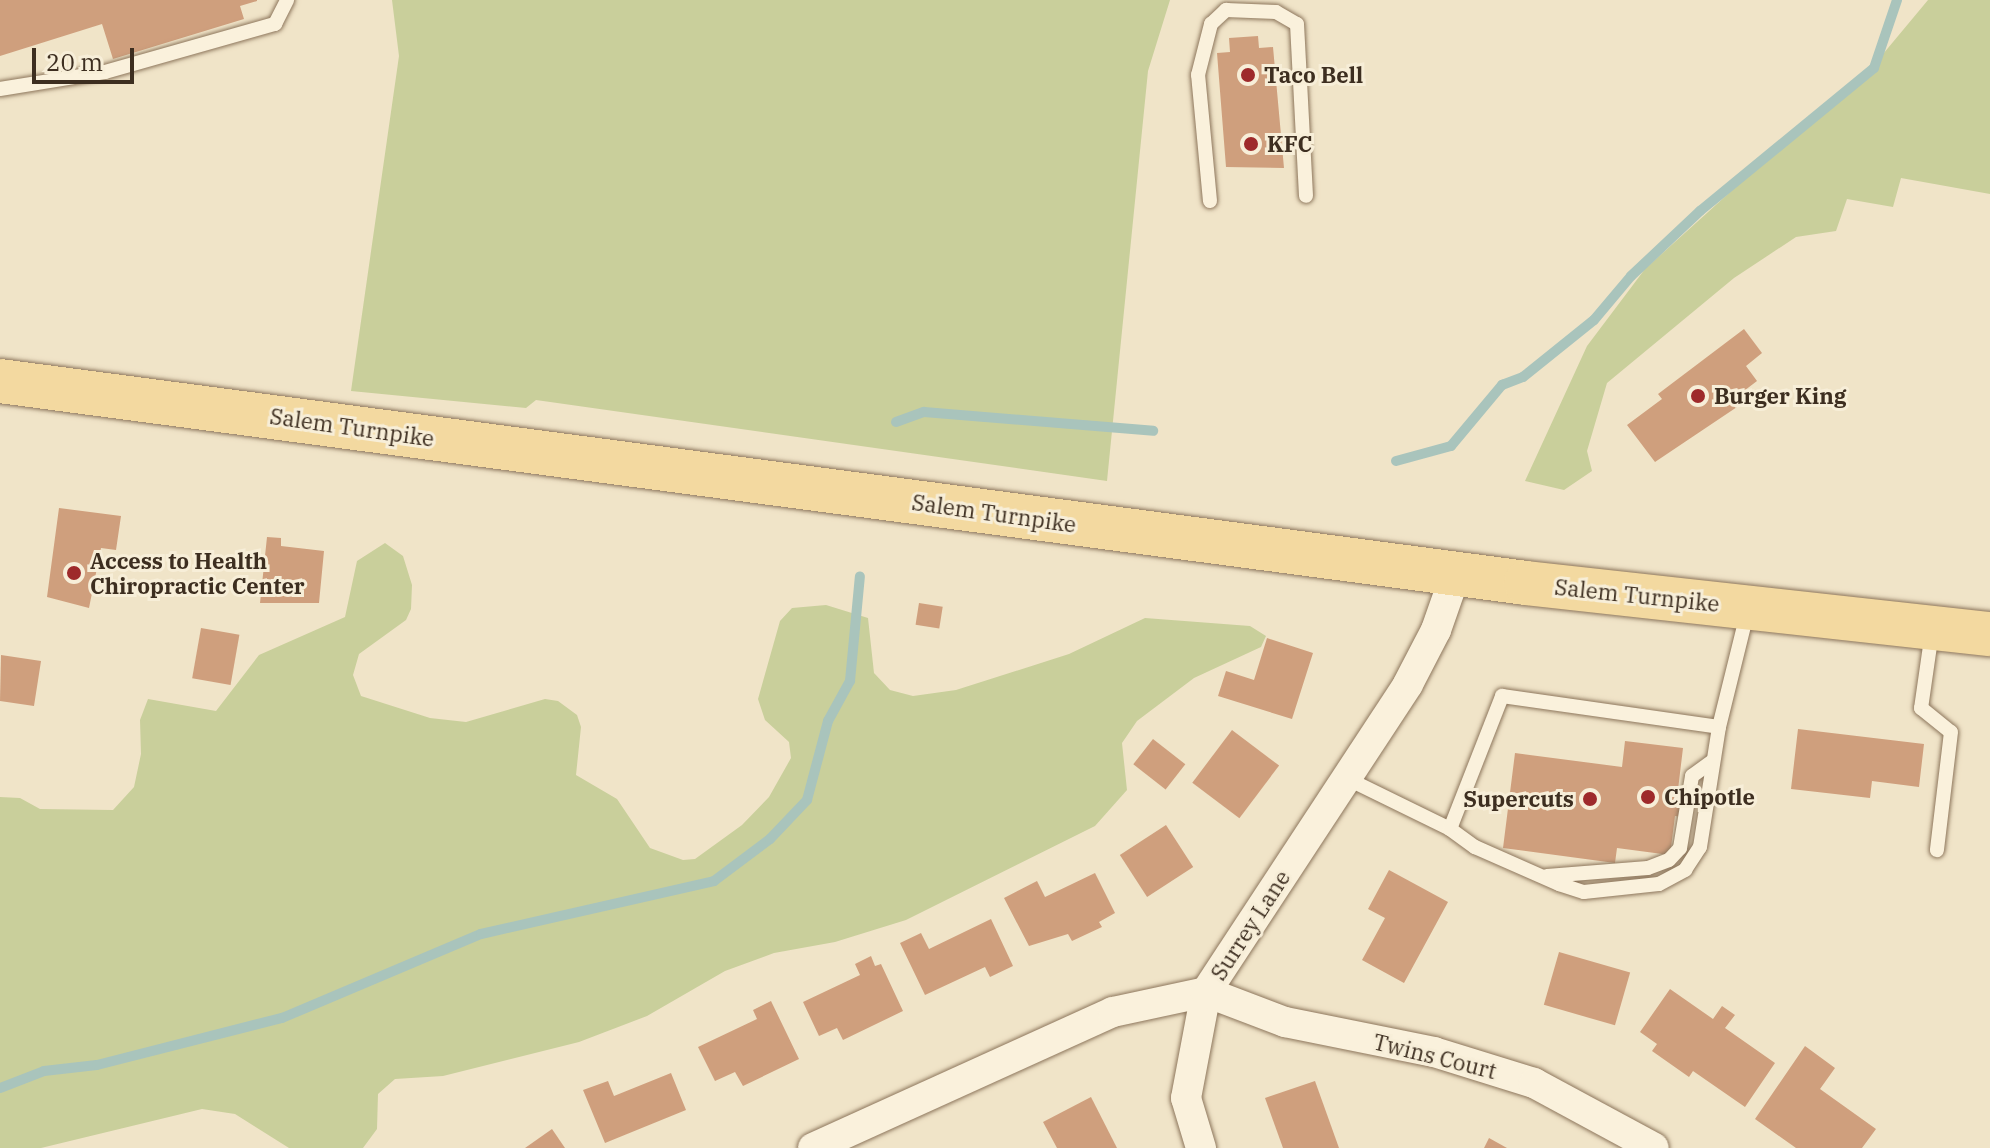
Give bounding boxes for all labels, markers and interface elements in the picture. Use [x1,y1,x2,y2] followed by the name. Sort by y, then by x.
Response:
[36,32,138,82] scale bar
[46,46,103,78] text: 20 m
[1264,62,1363,88] place label: Taco Bell
[1239,66,1257,84] marker: Taco Bell
[1267,131,1312,157] place label: KFC
[1242,135,1260,153] marker: KFC
[1714,383,1847,409] place label: Burger King
[1689,387,1707,405] marker: Burger King
[268,402,436,452] street label: Salem Turnpike
[910,488,1078,538] street label: Salem Turnpike
[90,547,305,598] place label: Access to Health Chiropractic Center
[65,564,83,582] marker: Access to Health Chiropractic Center
[1553,573,1721,617] street label: Salem Turnpike
[1664,784,1755,810] place label: Chipotle
[1463,786,1574,812] place label: Supercuts
[1639,788,1657,806] marker: Chipotle
[1581,790,1599,808] marker: Supercuts
[1205,865,1295,985] street label: Surrey Lane
[1371,1028,1499,1084] street label: Twins Court

